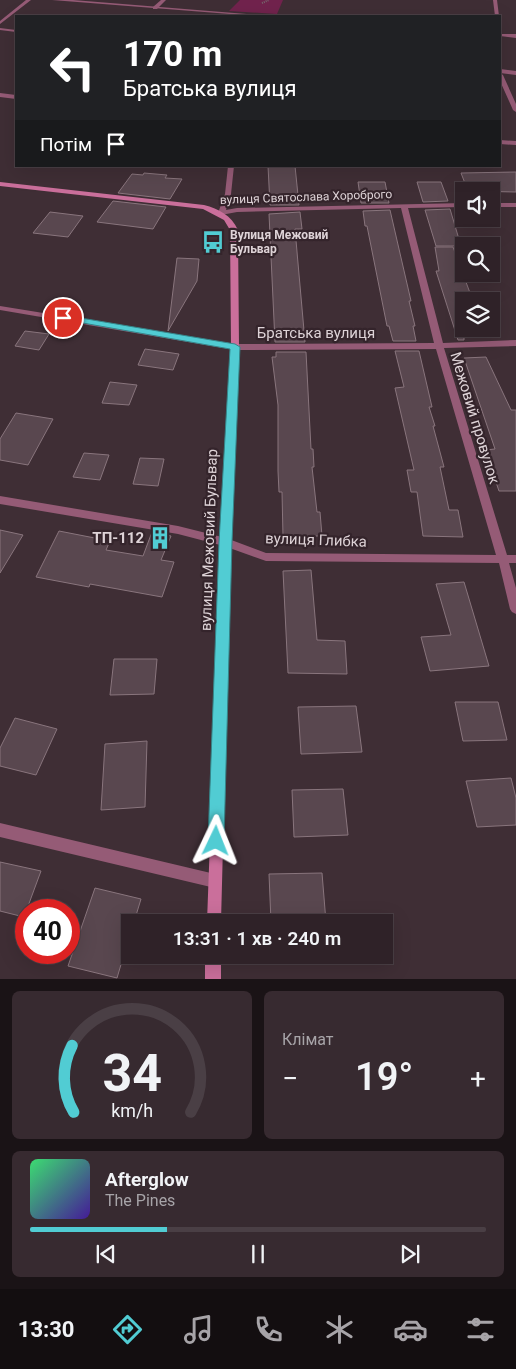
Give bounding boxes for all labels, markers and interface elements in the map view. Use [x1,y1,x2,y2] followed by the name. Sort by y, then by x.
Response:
[123,34,222,75] text: 170 m
[40,35,105,100] icon: left
[123,76,297,101] text: Братська вулиця
[102,130,130,158] icon: arrive
[40,133,92,156] text: Потім
[455,182,500,337] map controls
[455,182,500,227] button: sound
[220,187,392,207] street label: вулиця Святослава Хороброго
[230,228,329,256] place label: Вулиця Межовий Бульвар
[200,229,226,255] bus stop icon: Вулиця Межовий Бульвар
[455,237,500,282] button: search
[455,292,500,337] button: layers
[42,297,84,339] pin
[49,304,77,332] icon: arrive
[257,324,375,342] street label: Братська вулиця
[446,350,504,486] street label: Межовий провулок
[197,449,221,631] street label: вулиця Межовий Бульвар
[147,525,173,551] building icon: ТП-112
[92,529,144,547] place label: ТП-112
[265,529,367,551] street label: вулиця Глибка
[189,814,241,866] position arrow
[15,899,80,964] speed limit sign: 40
[173,927,341,950] text: 13:31 · 1 хв · 240 m
[282,1030,334,1049] text: Клімат
[102,1043,162,1104] text: 34
[355,1055,413,1099] text: 19°
[282,1062,298,1095] text: −
[470,1062,486,1095] text: +
[111,1100,153,1121] text: km/h
[105,1168,189,1191] text: Afterglow
[105,1191,175,1210] text: The Pines
[92,1240,120,1268] icon: previous
[244,1240,272,1268] icon: pause
[396,1240,424,1268] icon: next
[110,1312,145,1347] icon: directions
[181,1312,216,1347] icon: music
[251,1312,286,1347] icon: phone
[322,1312,357,1347] icon: climate
[393,1312,428,1347] icon: car
[463,1312,498,1347] icon: filters
[18,1317,74,1342] text: 13:30

